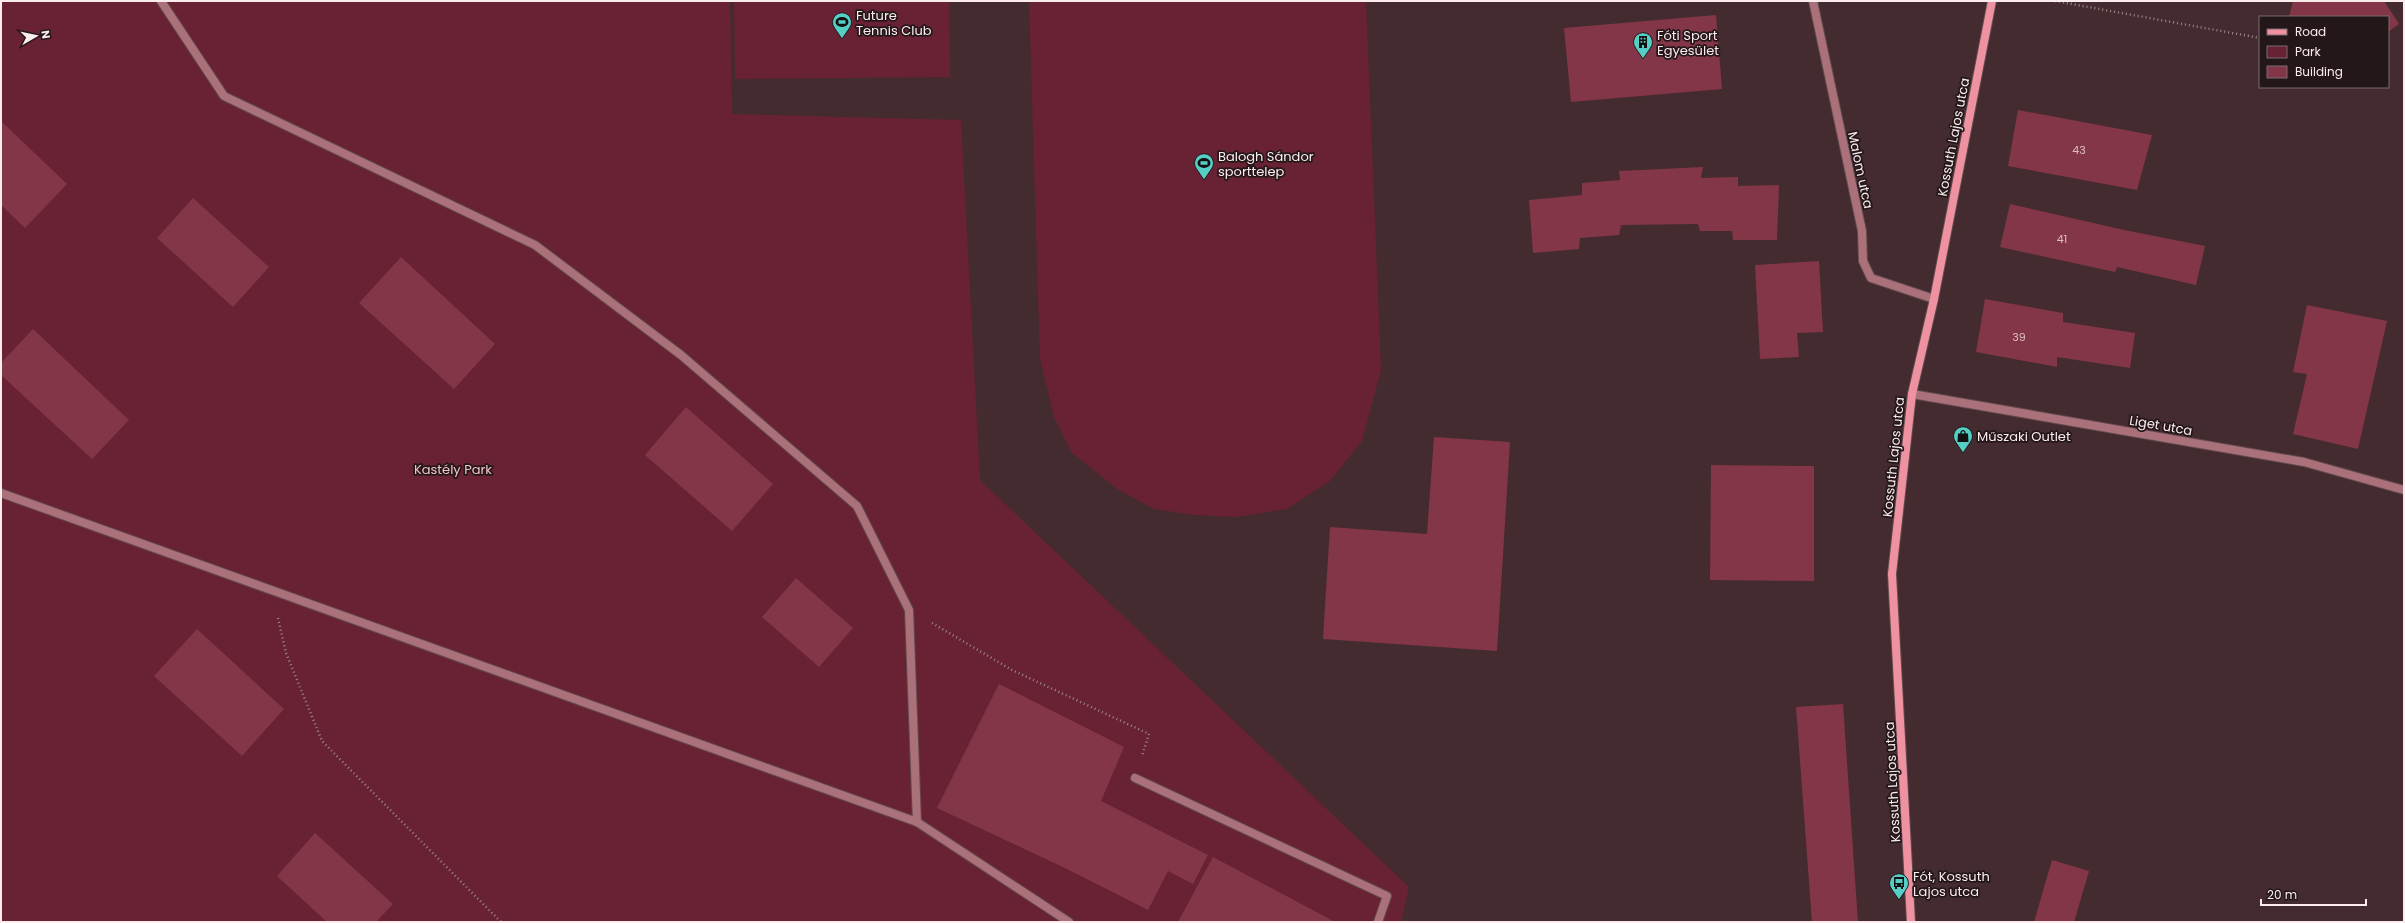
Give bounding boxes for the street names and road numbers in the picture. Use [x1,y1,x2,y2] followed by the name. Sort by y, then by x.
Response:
[1933,76,1974,198] street label: Kossuth Lajos utca
[1843,130,1878,210] street label: Malom utca
[1878,396,1909,518] street label: Kossuth Lajos utca
[2128,411,2194,440] street label: Liget utca
[1880,721,1905,843] street label: Kossuth Lajos utca

